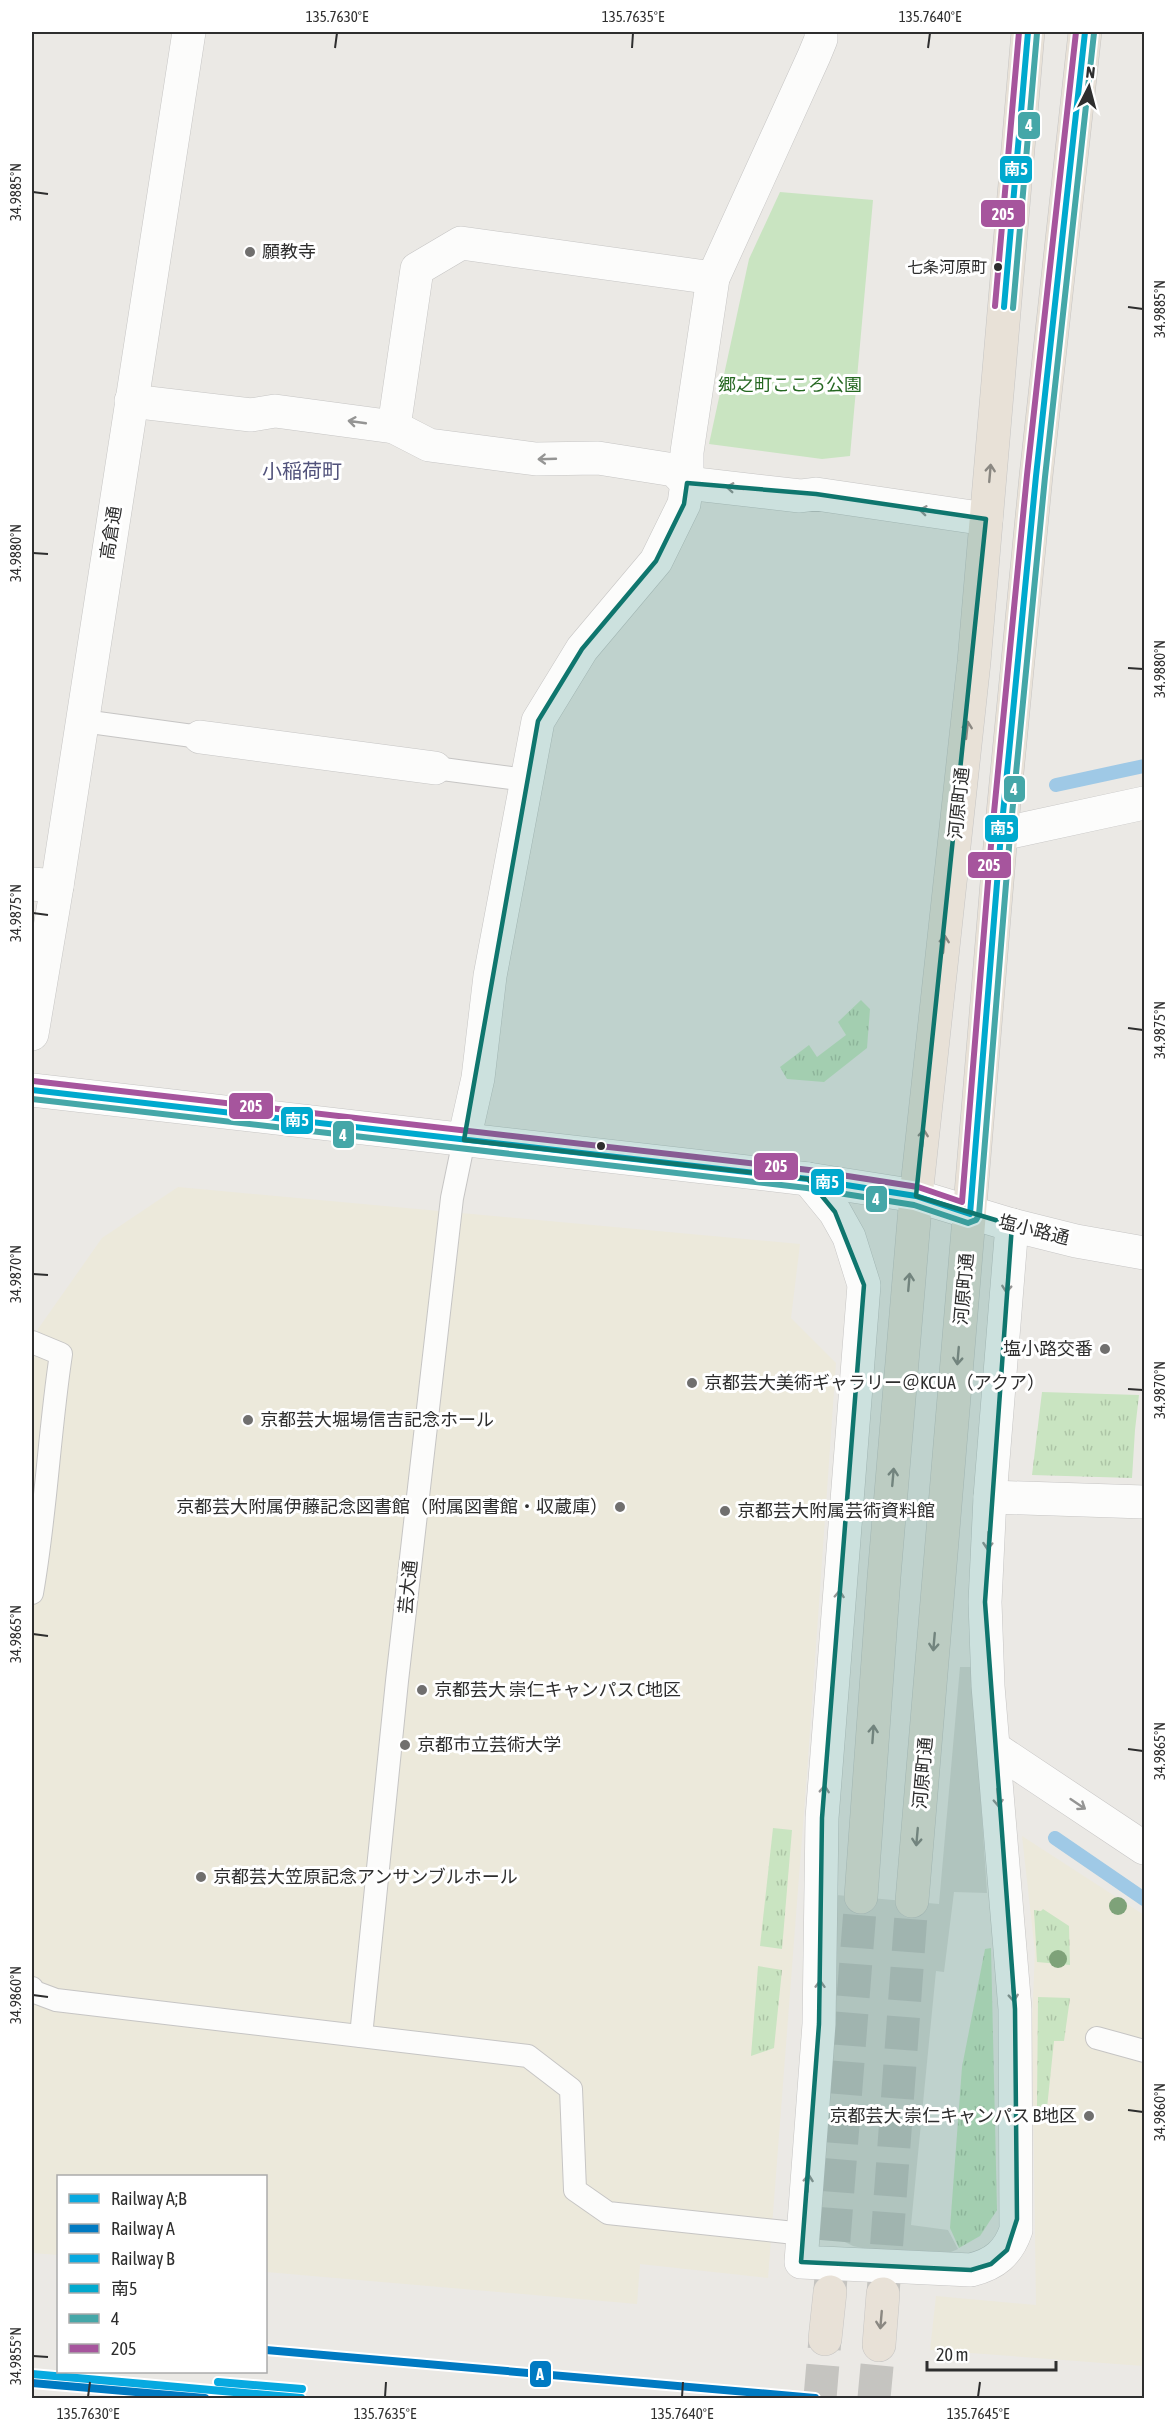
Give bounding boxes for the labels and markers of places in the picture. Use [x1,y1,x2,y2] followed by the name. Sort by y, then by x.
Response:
[262,241,316,262] place label: 願教寺
[243,245,257,259] marker: 願教寺
[907,258,987,276] place label: 七条河原町
[992,261,1004,273] marker: 七条河原町
[595,1140,607,1152] unlabelled marker
[1003,1338,1093,1359] place label: 塩小路交番
[1098,1342,1112,1356] marker: 塩小路交番
[704,1372,1045,1393] place label: 京都芸大美術ギャラリー＠KCUA（アクア）
[685,1376,699,1390] marker: 京都芸大美術ギャラリー＠KCUA（アクア）
[260,1409,494,1430] place label: 京都芸大堀場信吉記念ホール
[241,1413,255,1427] marker: 京都芸大堀場信吉記念ホール
[176,1496,608,1517] place label: 京都芸大附属伊藤記念図書館（附属図書館・収蔵庫）
[613,1500,627,1514] marker: 京都芸大附属伊藤記念図書館（附属図書館・収蔵庫）
[737,1500,935,1521] place label: 京都芸大附属芸術資料館
[718,1504,732,1518] marker: 京都芸大附属芸術資料館
[434,1679,681,1700] place label: 京都芸大 崇仁キャンパス C地区
[415,1683,429,1697] marker: 京都芸大 崇仁キャンパス C地区
[417,1734,561,1755] place label: 京都市立芸術大学
[398,1738,412,1752] marker: 京都市立芸術大学
[213,1866,518,1887] place label: 京都芸大笠原記念アンサンブルホール
[194,1870,208,1884] marker: 京都芸大笠原記念アンサンブルホール
[830,2105,1077,2126] place label: 京都芸大 崇仁キャンパス B地区
[1082,2109,1096,2123] marker: 京都芸大 崇仁キャンパス B地区

